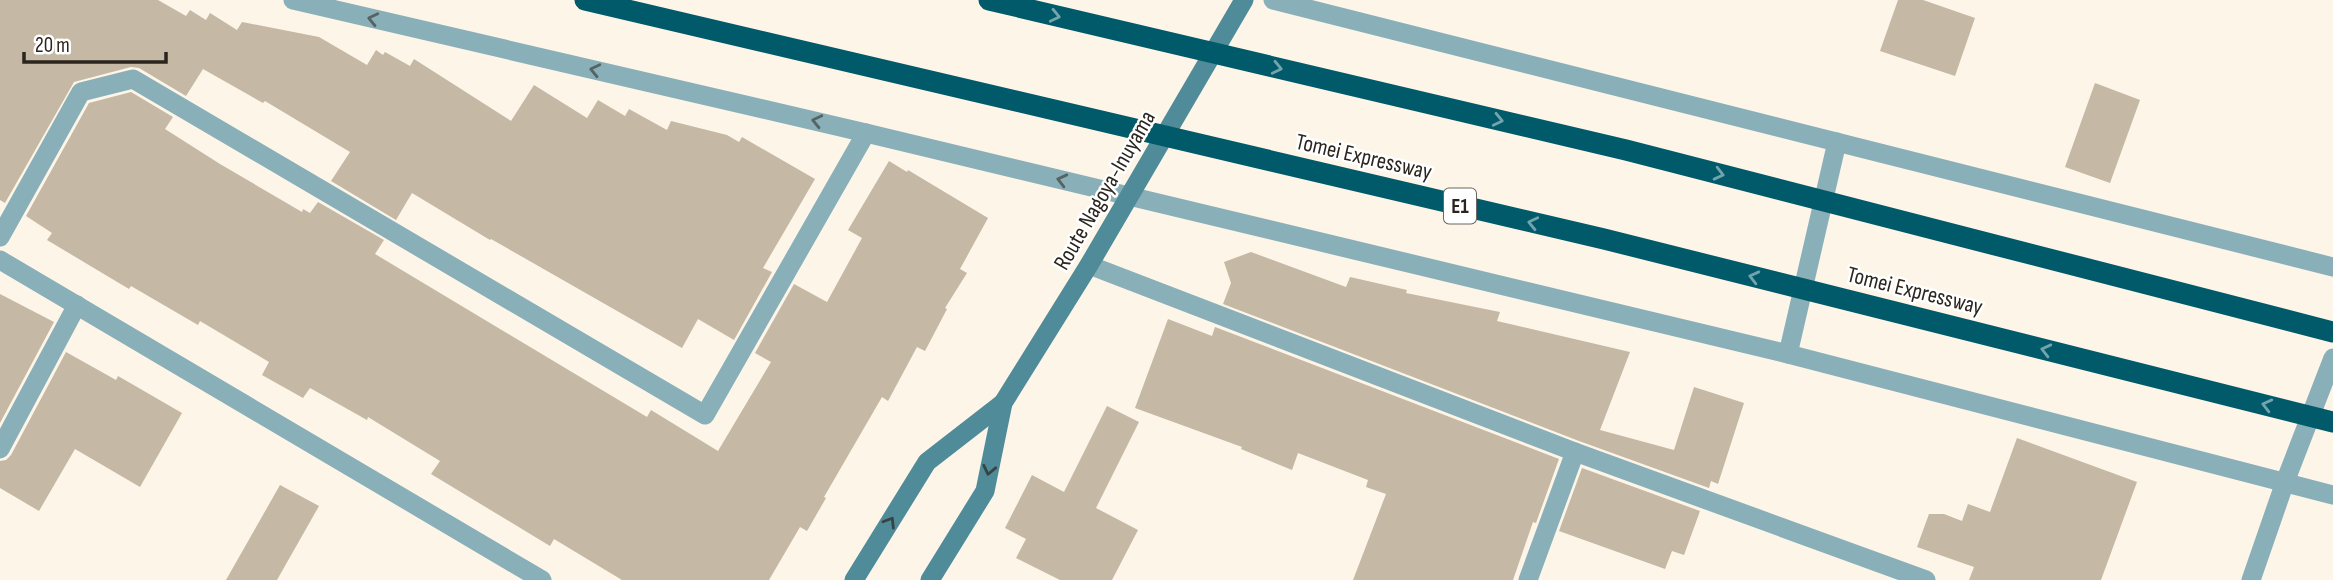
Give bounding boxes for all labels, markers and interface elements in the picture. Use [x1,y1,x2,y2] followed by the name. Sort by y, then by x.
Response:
[1049,7,1061,22] one-way arrow
[367,12,379,27] one-way arrow
[24,21,166,65] scale bar
[35,33,70,58] text: 20 m
[1270,60,1282,74] one-way arrow
[589,64,601,78] one-way arrow
[1048,106,1162,275] street label: Route Nagoya-Inuyama
[1492,112,1504,126] one-way arrow
[811,115,823,129] one-way arrow
[1293,128,1435,186] street label: Tomei Expressway
[1713,166,1725,180] one-way arrow
[1056,174,1068,188] one-way arrow
[1444,188,1476,224] road number: E1
[1527,217,1539,231] one-way arrow
[1844,261,1986,321] street label: Tomei Expressway
[1748,271,1760,285] one-way arrow
[2040,344,2052,358] one-way arrow
[2261,399,2273,414] one-way arrow
[982,464,997,476] one-way arrow
[881,517,894,530] one-way arrow

